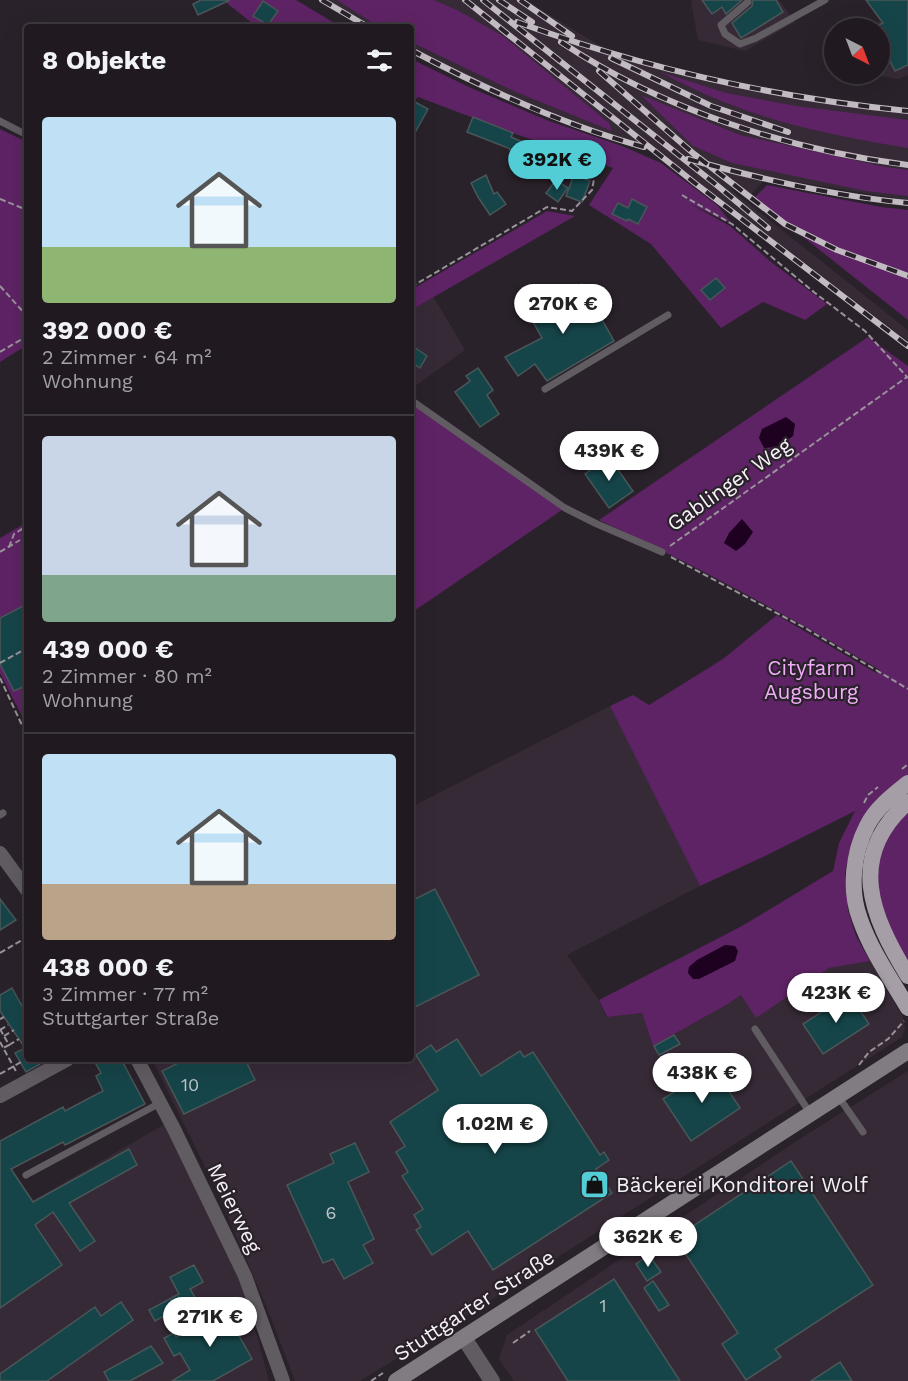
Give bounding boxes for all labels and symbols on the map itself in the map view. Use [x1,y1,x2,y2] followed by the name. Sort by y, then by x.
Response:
[824,18,890,84] north arrow
[508,140,606,191] pin: 392K €
[514,284,612,335] pin: 270K €
[560,431,658,482] pin: 439K €
[662,431,797,536] street label: Gablinger Weg
[764,655,859,704] park label: Cityfarm Augsburg
[787,973,885,1024] pin: 423K €
[653,1053,751,1104] pin: 438K €
[181,1074,199,1095] house number: 10
[440,1104,550,1155] pin: 1.02M €
[203,1159,268,1258] street label: Meierweg
[579,1168,611,1200] shop icon: Bäckerei Konditorei Wolf
[616,1172,868,1197] place label: Bäckerei Konditorei Wolf
[326,1202,336,1223] house number: 6
[599,1217,697,1268] pin: 362K €
[389,1244,559,1366] street label: Stuttgarter Straße
[599,1295,607,1316] house number: 1
[161,1297,259,1348] pin: 271K €

